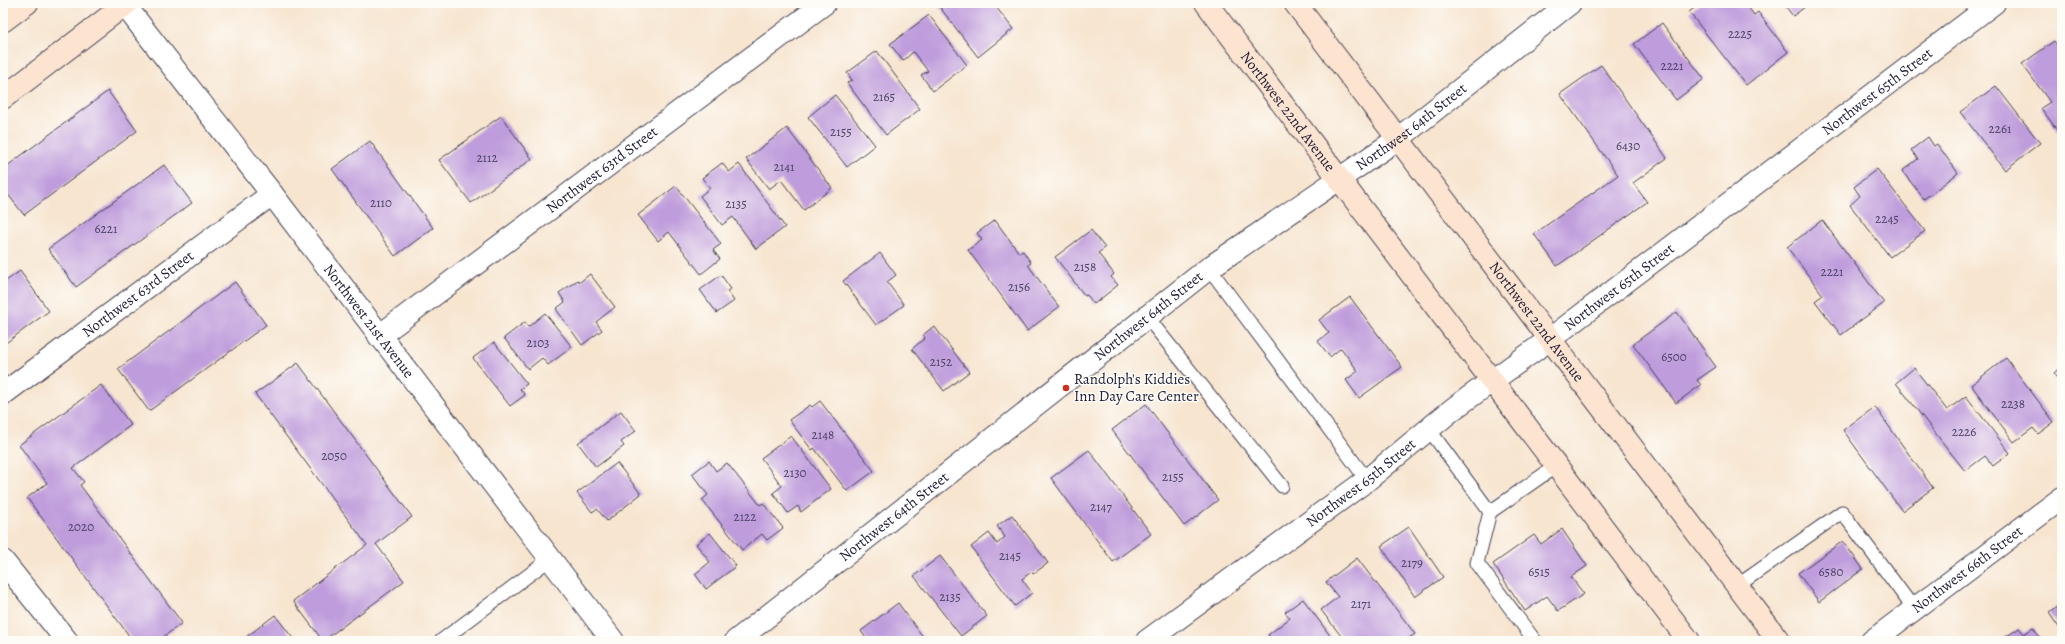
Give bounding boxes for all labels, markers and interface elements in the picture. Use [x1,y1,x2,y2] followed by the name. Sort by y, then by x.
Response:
[1728,25,1752,42] house number: 2225
[1818,43,1937,140] street label: Northwest 65th Street
[1236,47,1340,176] street label: Northwest 22nd Avenue
[1661,57,1684,74] house number: 2221
[1352,78,1471,175] street label: Northwest 64th Street
[873,88,895,105] house number: 2165
[1989,120,2012,137] house number: 2261
[542,121,662,218] street label: Northwest 63rd Street
[830,123,852,140] house number: 2155
[1616,137,1640,154] house number: 6430
[476,149,498,166] house number: 2112
[774,158,795,175] house number: 2141
[370,194,392,211] house number: 2110
[725,195,747,212] house number: 2135
[1875,210,1899,227] house number: 2245
[95,220,118,237] house number: 6221
[1559,239,1678,335] street label: Northwest 65th Street
[78,246,198,342] street label: Northwest 63rd Street
[1074,258,1096,275] house number: 2158
[1485,258,1589,386] street label: Northwest 22nd Avenue
[319,260,419,382] street label: Northwest 21st Avenue
[1821,263,1844,280] house number: 2221
[1089,267,1207,365] street label: Northwest 64th Street
[1008,278,1030,295] house number: 2156
[527,334,549,351] house number: 2103
[1661,348,1687,365] house number: 6500
[930,353,952,370] house number: 2152
[1074,369,1199,406] place label: Randolph's Kiddies Inn Day Care Center
[1061,383,1071,393] marker: Randolph's Kiddies Inn Day Care Center
[2001,395,2025,412] house number: 2238
[1952,423,1976,440] house number: 2226
[812,426,834,443] house number: 2148
[1302,434,1420,531] street label: Northwest 65th Street
[321,447,347,464] house number: 2050
[784,464,807,481] house number: 2130
[835,467,953,566] street label: Northwest 64th Street
[1162,468,1184,485] house number: 2155
[1090,498,1113,515] house number: 2147
[734,508,756,525] house number: 2122
[68,518,94,535] house number: 2020
[1907,521,2027,618] street label: Northwest 66th Street
[999,547,1021,564] house number: 2145
[1401,554,1423,571] house number: 2179
[1528,563,1550,580] house number: 6515
[1819,563,1843,580] house number: 6580
[939,588,961,605] house number: 2135
[1351,595,1372,612] house number: 2171

